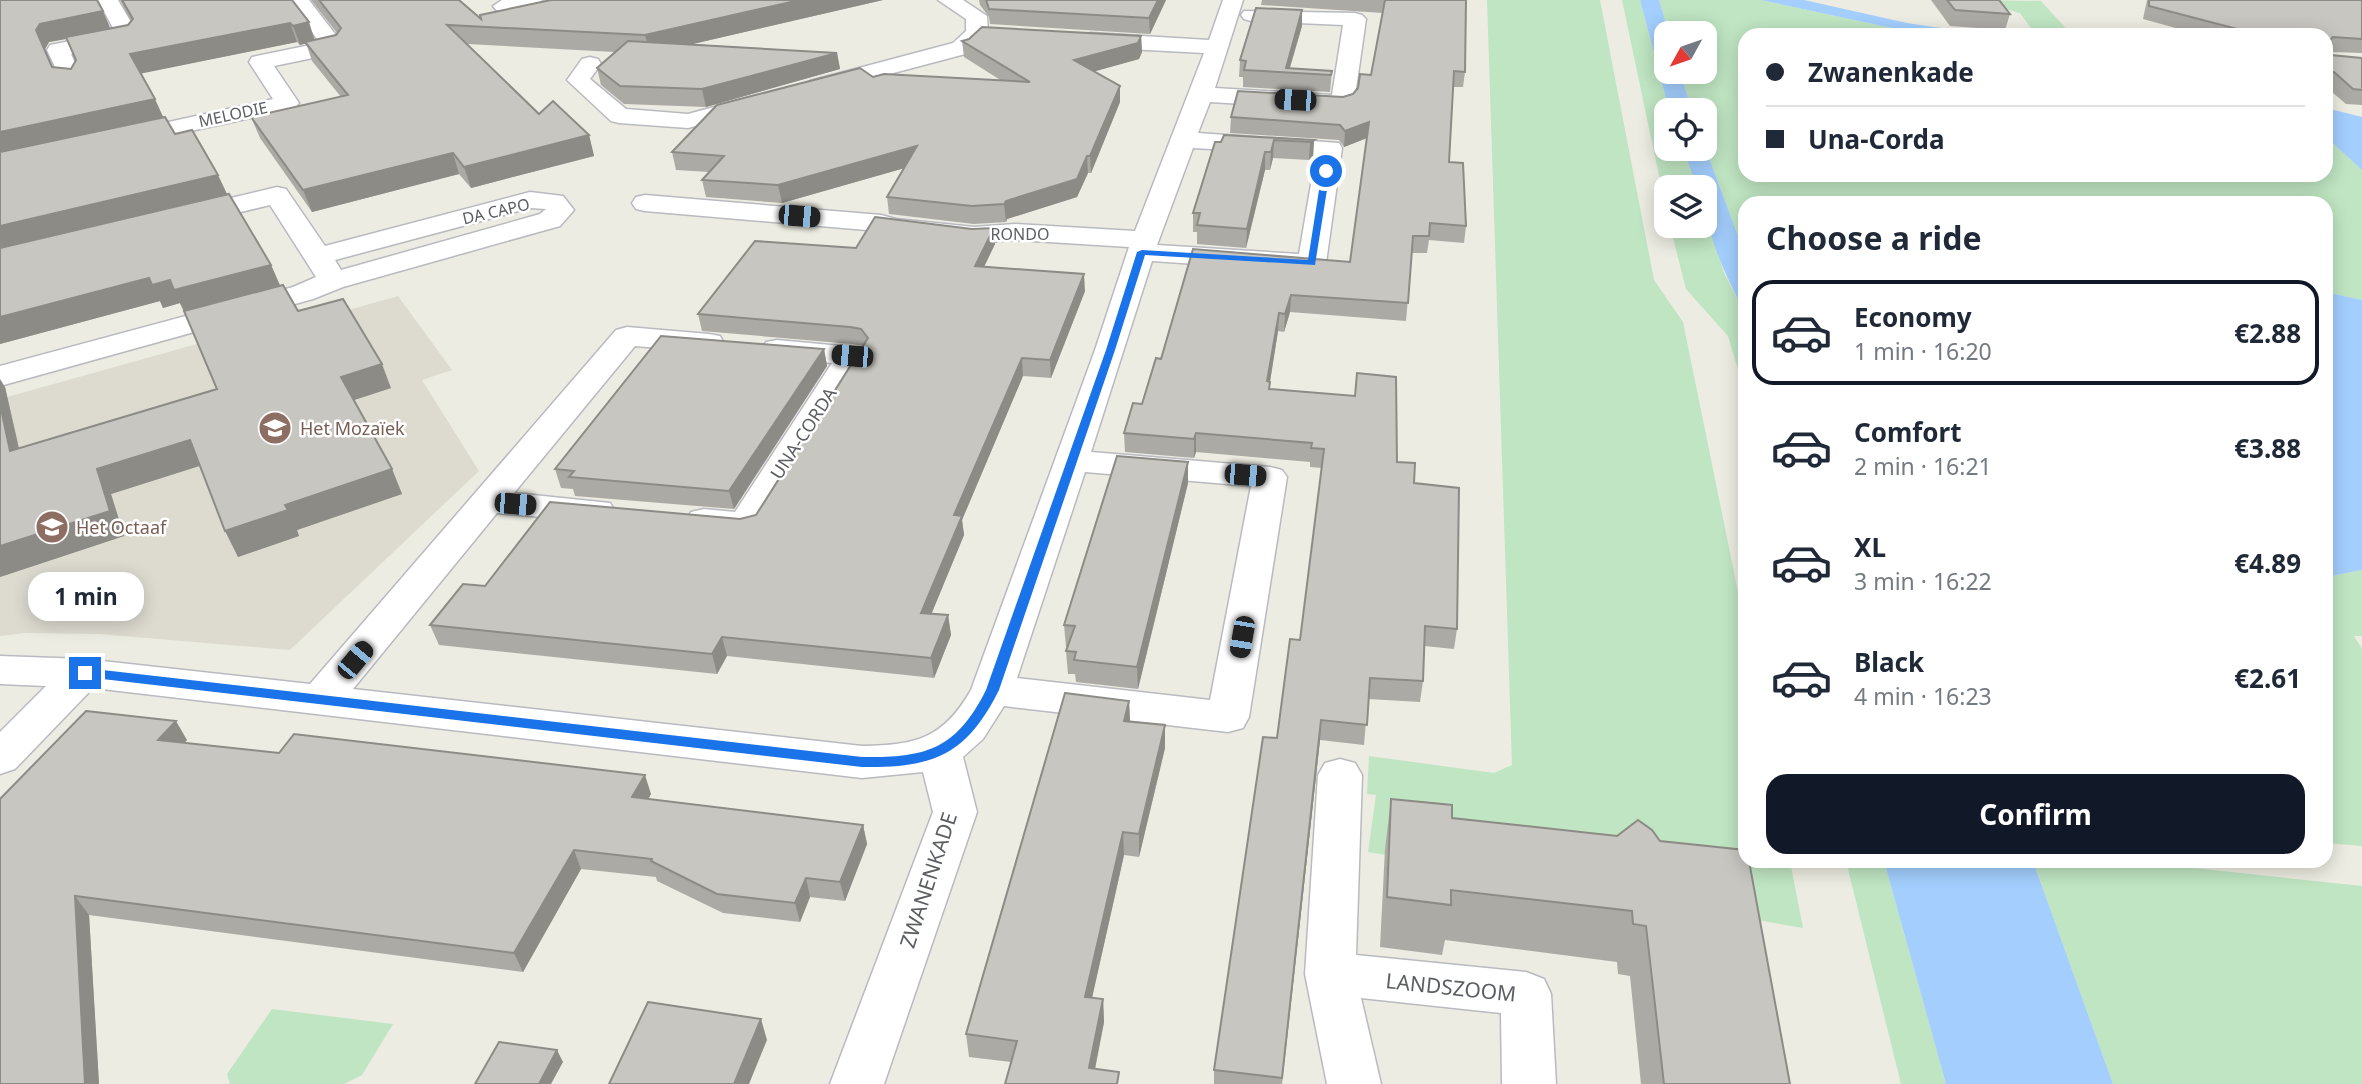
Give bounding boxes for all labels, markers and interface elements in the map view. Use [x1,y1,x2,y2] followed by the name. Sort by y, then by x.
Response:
[1654,21,1717,84] north arrow
[1654,21,1717,238] map controls
[1808,54,1974,90] text: Zwanenkade
[1274,88,1317,112] car
[196,96,270,132] street label: MELODIE
[1654,98,1717,161] button: locate
[1808,121,1945,157] text: Una-Corda
[1310,155,1342,187] route start
[1654,175,1717,238] button: layers
[460,193,532,229] street label: DA CAPO
[778,204,821,228] car
[1766,216,1982,259] text: Choose a ride
[991,223,1049,245] street label: RONDO
[1854,299,1972,335] text: Economy
[1770,301,1833,364] icon: car
[2234,315,2301,351] text: €2.88
[1854,335,1992,367] text: 1 min · 16:20
[831,344,874,368] car
[764,382,842,483] street label: UNA-CORDA
[256,409,294,447] school or university icon: Het Mozaïek
[1854,414,1962,450] text: Comfort
[300,416,405,440] place label: Het Mozaïek
[1770,416,1833,479] icon: car
[2234,430,2301,466] text: €3.88
[1854,450,1992,482] text: 2 min · 16:21
[1224,463,1267,487] car
[494,492,537,516] car
[33,508,71,546] school or university icon: Het Octaaf
[76,515,167,539] place label: Het Octaaf
[1854,529,1886,565] text: XL
[1770,531,1833,594] icon: car
[2234,545,2301,581] text: €4.89
[1854,565,1992,597] text: 3 min · 16:22
[27,572,143,620] callout: 1 min
[54,580,118,612] text: 1 min
[1229,614,1256,660] car
[334,637,377,683] car
[1854,644,1924,680] text: Black
[1770,646,1833,709] icon: car
[69,657,101,689] route end
[2234,660,2301,696] text: €2.61
[1854,680,1992,712] text: 4 min · 16:23
[1766,774,2305,854] button: Confirm
[893,809,963,951] street label: ZWANENKADE
[1384,966,1518,1008] street label: LANDSZOOM

